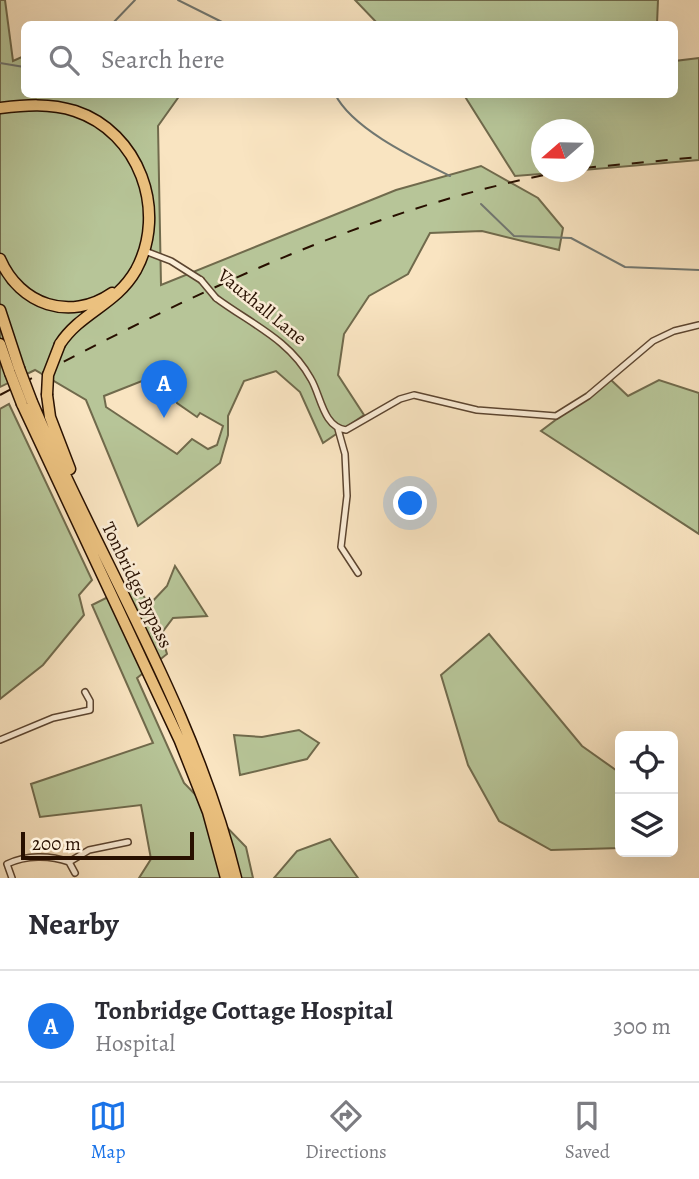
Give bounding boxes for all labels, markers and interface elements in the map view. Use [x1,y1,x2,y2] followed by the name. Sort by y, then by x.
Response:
[21,21,678,98] search box
[45,41,83,79] icon: search
[101,42,225,77] text: Search here
[531,119,594,182] north arrow
[211,262,312,351] street label: Vauxhall Lane
[141,360,187,418] pin: A
[393,486,427,520] your location
[95,518,179,652] street label: Tonbridge Bypass
[615,731,678,857] map controls
[615,731,678,794] button: locate
[615,794,678,857] button: layers
[21,829,194,861] scale bar
[32,831,81,857] text: 200 m
[28,904,119,944] text: Nearby
[95,993,393,1028] text: Tonbridge Cottage Hospital
[44,1011,58,1042] text: A
[613,1011,671,1042] text: 300 m
[95,1028,175,1059] text: Hospital
[89,1097,127,1165] tab: Map
[305,1097,387,1165] tab: Directions
[565,1097,610,1165] tab: Saved

